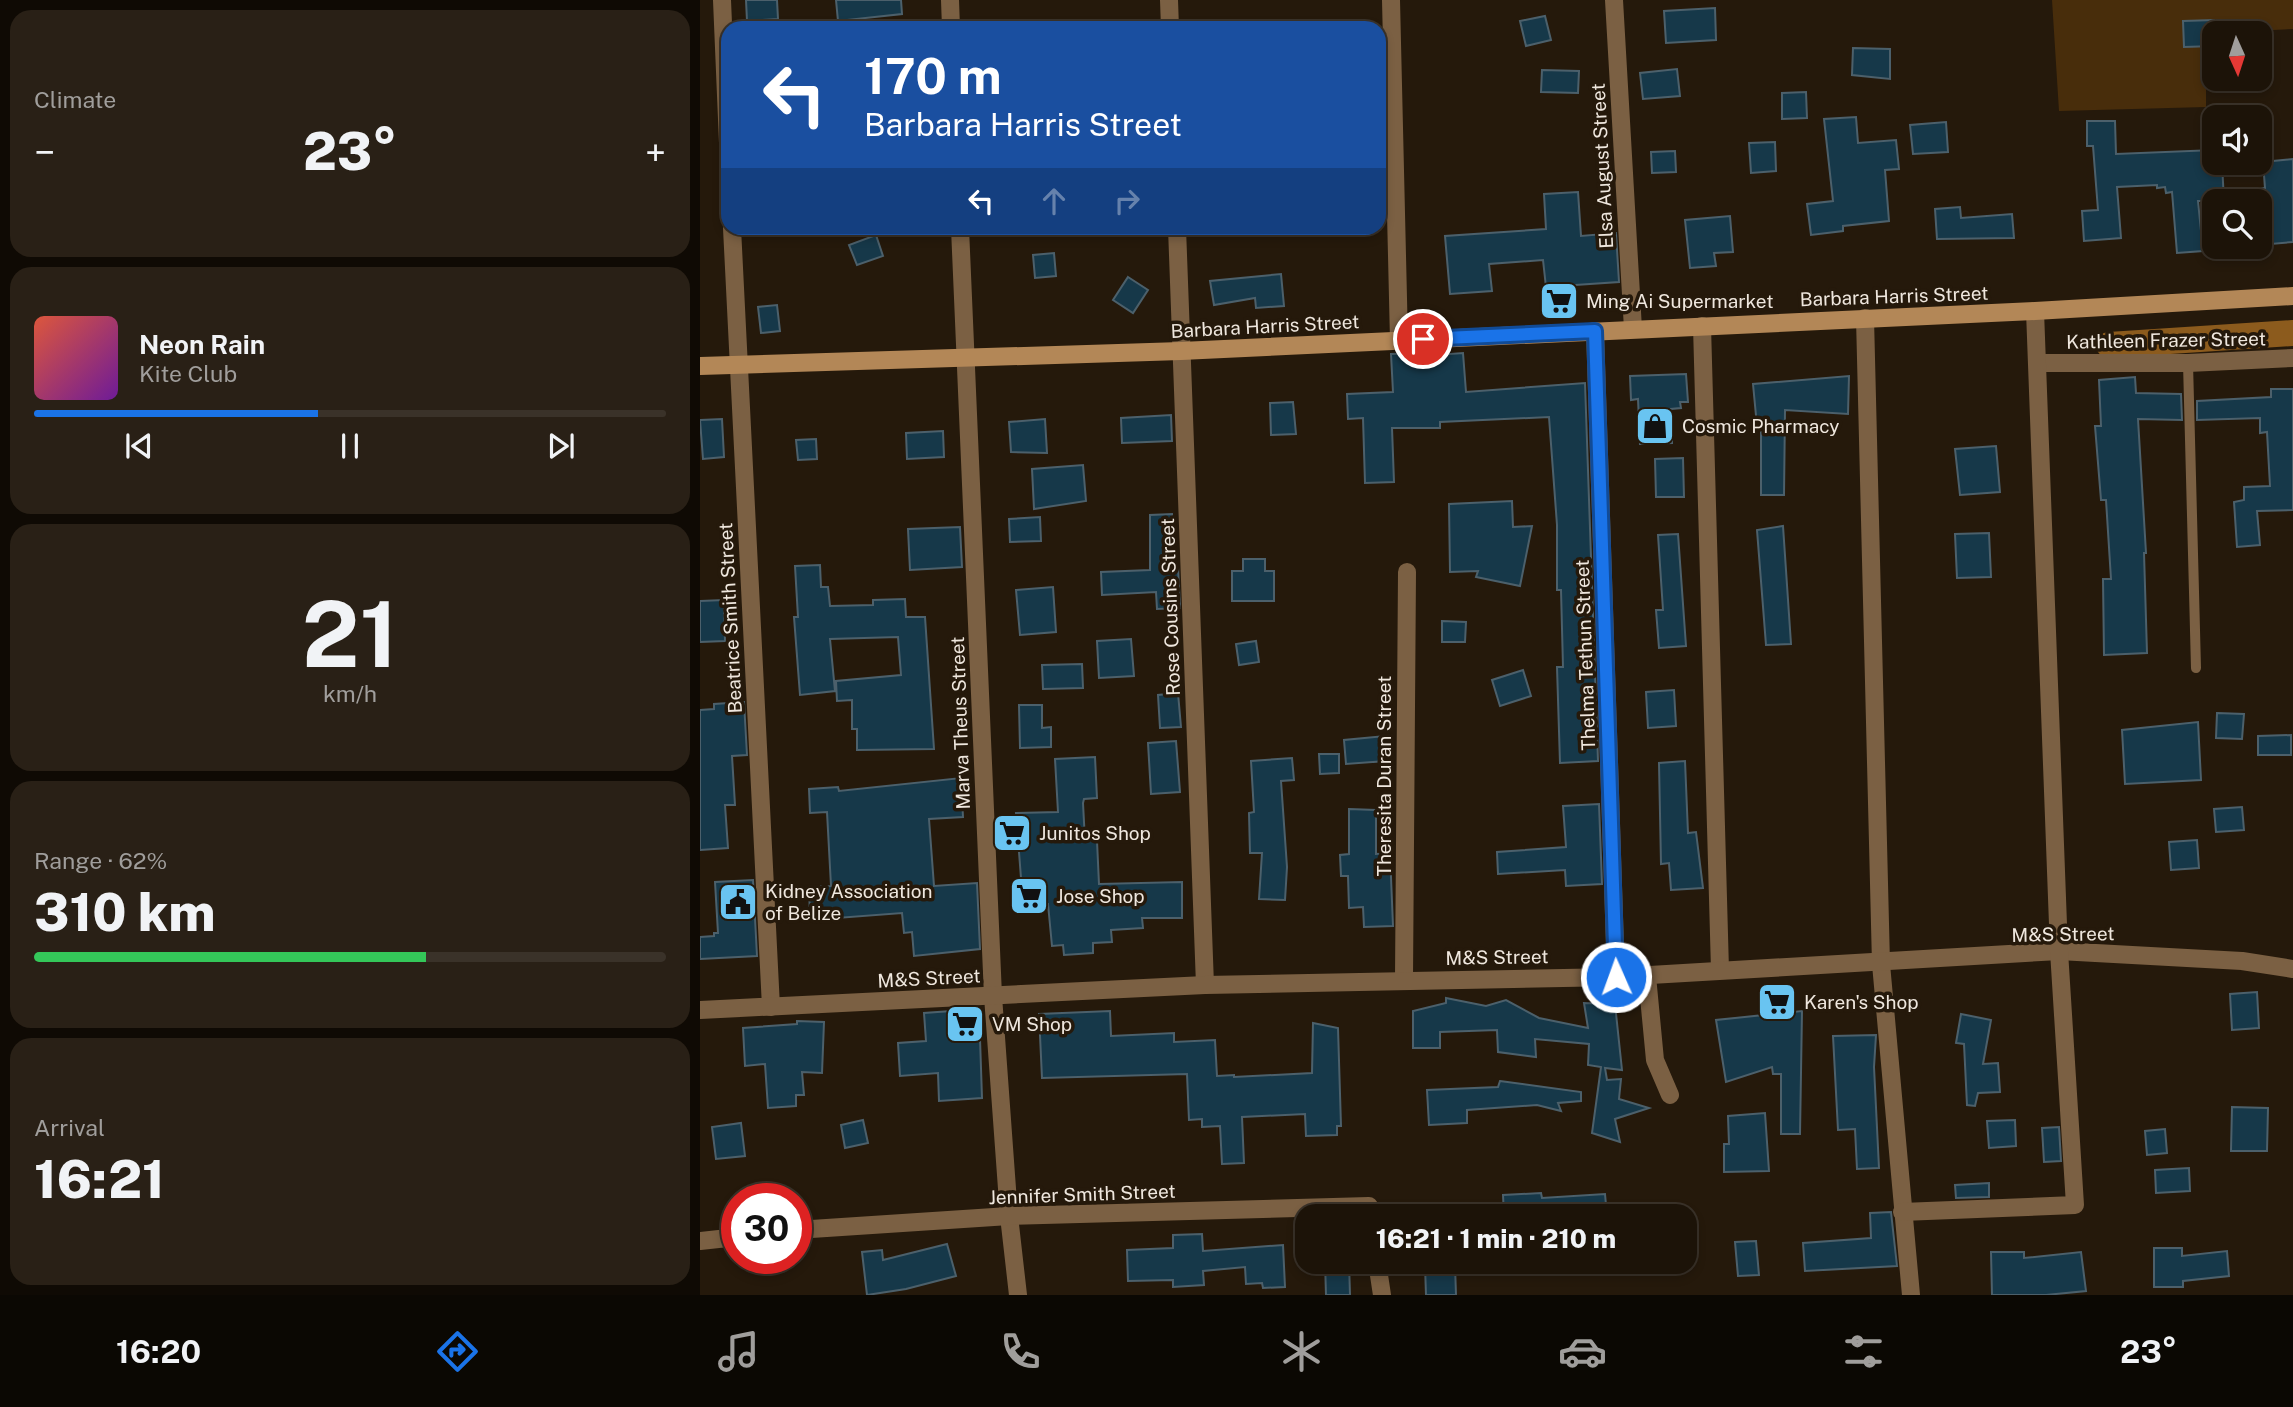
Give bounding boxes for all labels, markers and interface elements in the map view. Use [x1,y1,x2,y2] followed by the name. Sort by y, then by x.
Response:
[2202,21,2272,91] north arrow
[2202,21,2272,259] map controls
[864,47,1002,105] text: 170 m
[749,49,840,140] icon: left
[1587,83,1617,249] street label: Elsa August Street
[34,86,116,113] text: Climate
[2202,105,2272,175] button: sound
[864,106,1182,143] text: Barbara Harris Street
[303,121,397,182] text: 23°
[34,130,55,175] text: −
[645,130,666,175] text: +
[962,182,1000,220] icon: left
[1035,182,1073,220] icon: ahead
[1108,182,1146,220] icon: right
[2202,189,2272,259] button: search
[1538,280,1580,322] supermarket icon: Ming Ai Supermarket
[1799,282,1989,310] street label: Barbara Harris Street
[1586,290,1774,312] place label: Ming Ai Supermarket
[1393,309,1453,369] pin
[1170,310,1360,342] street label: Barbara Harris Street
[1404,320,1442,358] icon: arrive
[2066,327,2266,353] street label: Kathleen Frazer Street
[139,329,265,360] text: Neon Rain
[139,360,237,387] text: Kite Club
[1634,405,1676,447] shop icon: Cosmic Pharmacy
[1682,415,1840,437] place label: Cosmic Pharmacy
[120,427,158,465] icon: previous
[331,427,369,465] icon: pause
[542,427,580,465] icon: next
[1156,518,1184,696] street label: Rose Cousins Street
[714,522,746,714] street label: Beatrice Smith Street
[1571,559,1599,751] street label: Thelma Tethun Street
[302,581,398,687] text: 21
[946,636,974,810] street label: Marva Theus Street
[1373,676,1395,876] street label: Theresita Duran Street
[323,680,377,707] text: km/h
[991,812,1033,854] supermarket icon: Junitos Shop
[1039,822,1151,844] place label: Junitos Shop
[34,847,167,874] text: Range · 62%
[1008,875,1050,917] supermarket icon: Jose Shop
[765,880,932,924] place label: Kidney Association of Belize
[717,881,759,923] public building icon: Kidney Association of Belize
[34,882,216,943] text: 310 km
[1056,885,1145,907] place label: Jose Shop
[2011,922,2115,946] street label: M&S Street
[1579,940,1653,1014] position arrow
[1445,945,1549,969] street label: M&S Street
[877,964,981,992] street label: M&S Street
[1756,981,1798,1023] supermarket icon: Karen's Shop
[1804,991,1918,1013] place label: Karen's Shop
[944,1003,986,1045] supermarket icon: VM Shop
[992,1013,1072,1035] place label: VM Shop
[34,1114,105,1141] text: Arrival
[34,1149,165,1210] text: 16:21
[988,1180,1176,1208] street label: Jennifer Smith Street
[721,1183,812,1274] speed limit sign: 30
[1376,1223,1616,1254] text: 16:21 · 1 min · 210 m
[433,1327,482,1376] icon: directions
[714,1327,763,1376] icon: music
[996,1327,1045,1376] icon: phone
[1277,1327,1326,1376] icon: climate
[1558,1327,1607,1376] icon: car
[1839,1327,1888,1376] icon: filters
[116,1333,201,1370] text: 16:20
[2120,1333,2177,1370] text: 23°

